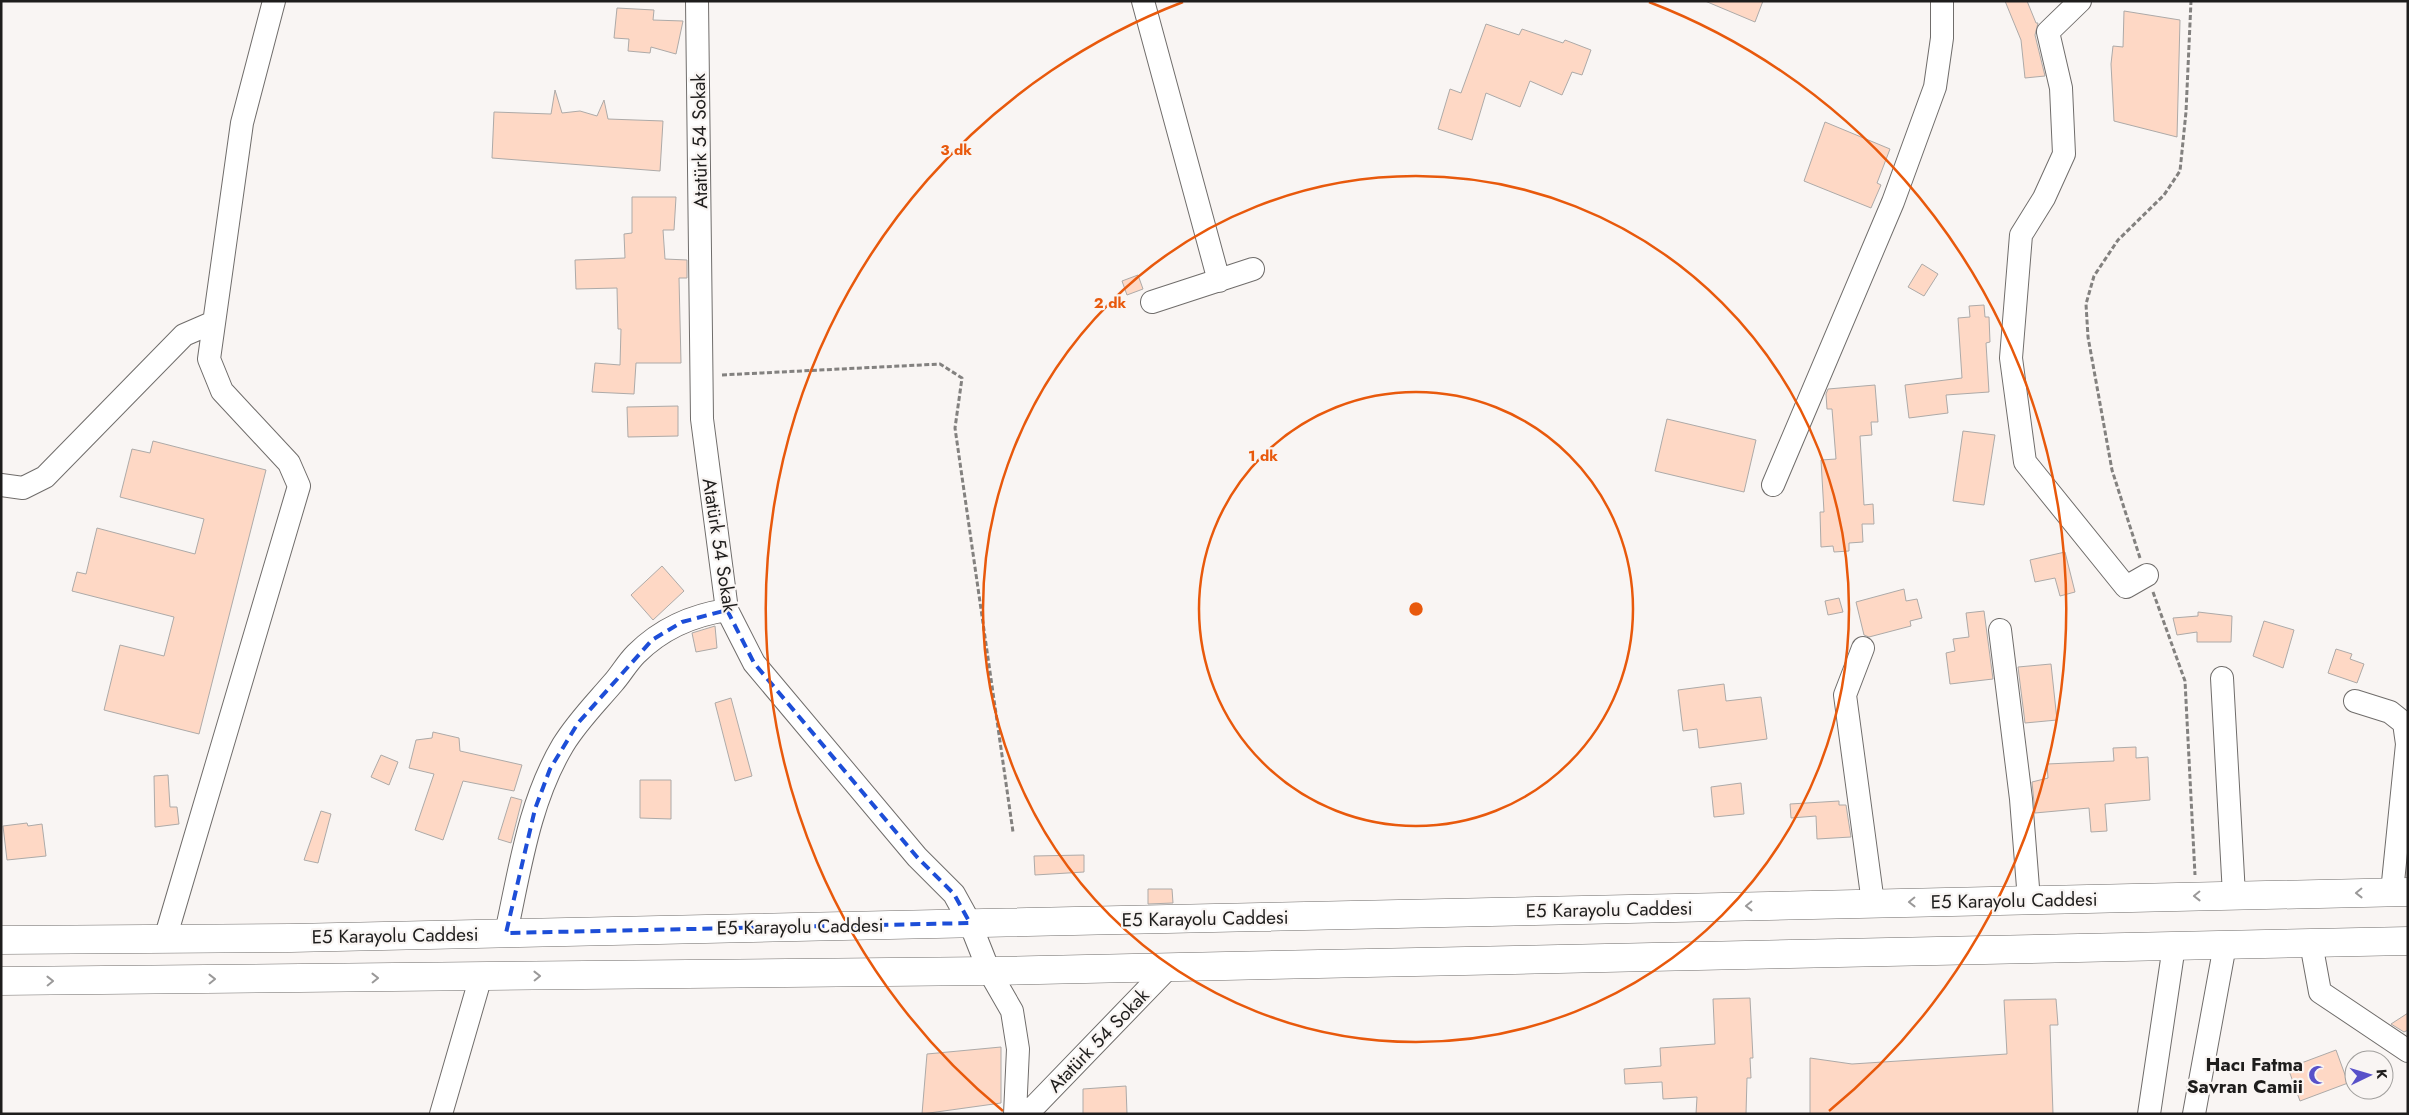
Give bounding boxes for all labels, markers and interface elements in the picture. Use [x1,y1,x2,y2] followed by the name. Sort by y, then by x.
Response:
[685,72,714,209] street label: Atatürk 54 Sokak
[940,139,972,161] text: 3 dk
[1094,292,1126,314] text: 2 dk
[1248,445,1278,467] text: 1 dk
[696,476,744,615] street label: Atatürk 54 Sokak
[1407,600,1425,618] centre of rings
[1930,886,2098,915] street label: E5 Karayolu Caddesi
[2355,887,2363,898] one-way arrow
[2192,891,2200,901] one-way arrow
[1525,895,1693,924] street label: E5 Karayolu Caddesi
[1907,897,1915,908] one-way arrow
[1745,901,1752,911] one-way arrow
[1121,904,1289,933] street label: E5 Karayolu Caddesi
[716,912,884,941] street label: E5 Karayolu Caddesi
[311,921,479,950] street label: E5 Karayolu Caddesi
[534,971,542,981] one-way arrow
[371,972,379,983] one-way arrow
[209,974,217,984] one-way arrow
[46,976,54,986] one-way arrow
[1042,982,1156,1098] street label: Atatürk 54 Sokak
[2344,1050,2394,1100] north arrow
[2187,1051,2303,1100] place label: Hacı Fatma Savran Camii
[2307,1064,2329,1086] mosque icon: Hacı Fatma Savran Camii
[2372,1068,2392,1080] text: K

